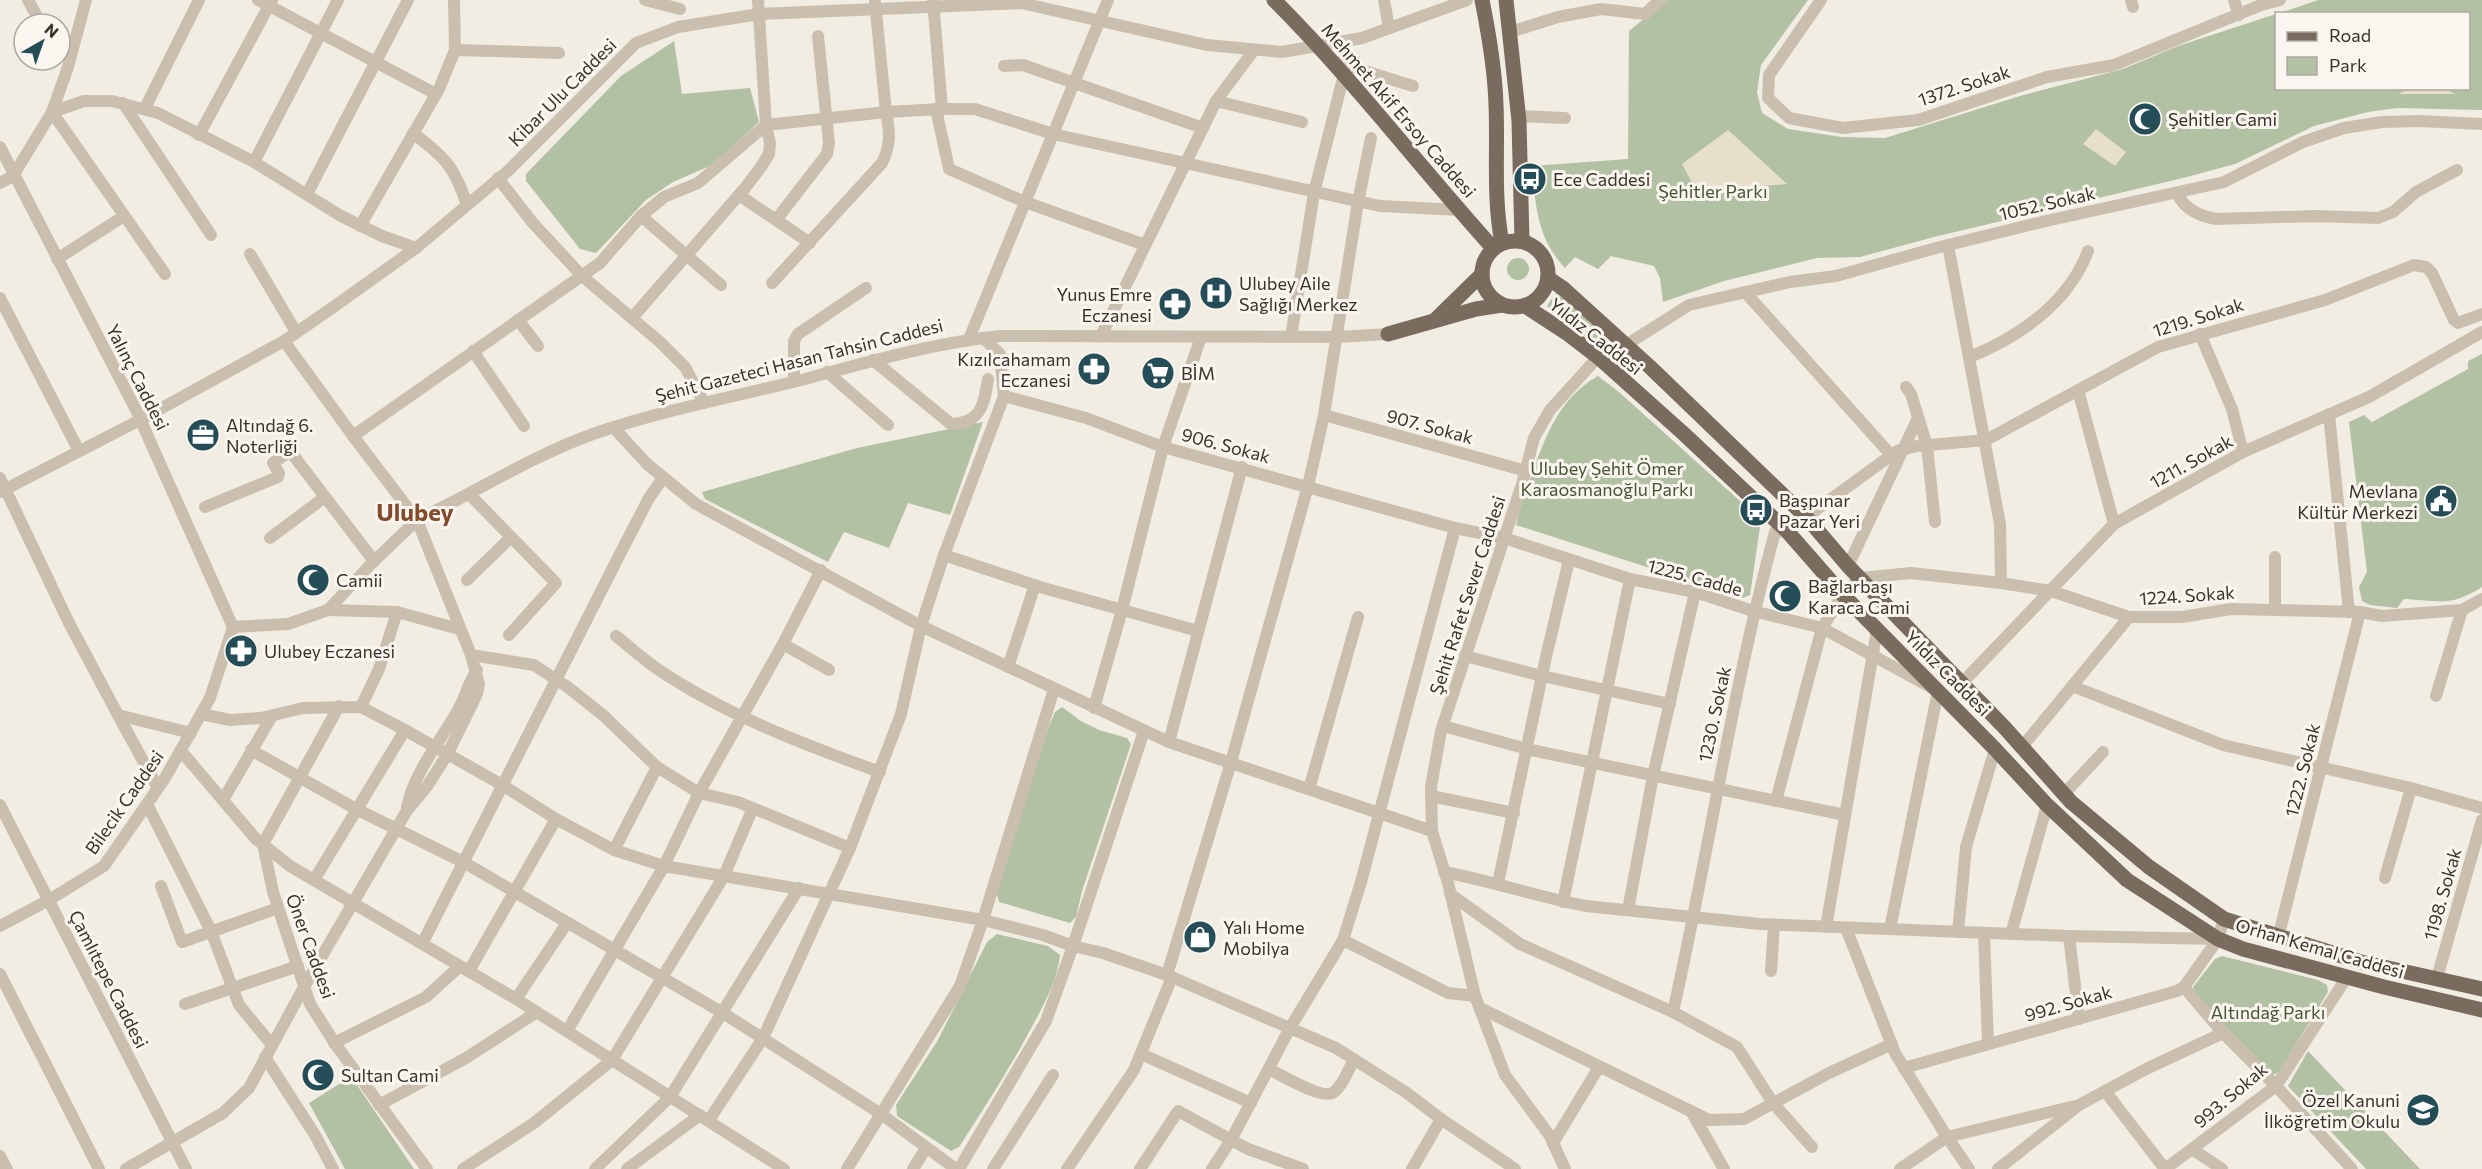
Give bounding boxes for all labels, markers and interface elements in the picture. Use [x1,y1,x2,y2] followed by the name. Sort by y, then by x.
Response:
[12,12,72,72] north arrow
[2275,12,2470,90] legend
[1317,18,1481,202] street label: Mehmet Akif Ersoy Caddesi
[41,19,63,41] text: N
[2329,24,2371,46] text: Road
[503,33,621,151] street label: Kibar Ulu Caddesi
[2329,54,2367,76] text: Park
[1915,60,2013,110] street label: 1372. Sokak
[2127,101,2163,137] mosque icon: Şehitler Cami
[2168,108,2277,130] place label: Şehitler Cami
[1512,161,1548,197] bus stop icon: Ece Caddesi
[1553,168,1650,190] place label: Ece Caddesi
[1658,180,1768,202] park label: Şehitler Parkı
[1997,181,2097,225] street label: 1052. Sokak
[1239,272,1357,315] place label: Ulubey Aile Sağlığı Merkez
[1198,275,1234,311] hospital icon: Ulubey Aile Sağlığı Merkez
[1057,283,1152,326] place label: Yunus Emre Eczanesi
[1157,286,1193,322] pharmacy icon: Yunus Emre Eczanesi
[1545,293,1647,379] street label: Yıldız Caddesi
[2150,293,2246,341] street label: 1219. Sokak
[653,314,945,406] street label: Şehit Gazeteci Hasan Tahsin Caddesi
[102,320,174,434] street label: Yalınç Caddesi
[957,348,1071,391] place label: Kızılcahamam Eczanesi
[1076,351,1112,387] pharmacy icon: Kızılcahamam Eczanesi
[1140,355,1176,391] supermarket icon: BİM
[1181,362,1215,384] place label: BİM
[1384,404,1476,448] street label: 907. Sokak
[226,414,313,457] place label: Altındağ 6. Noterliği
[185,417,221,453] office icon: Altındağ 6. Noterliği
[1179,423,1273,467] street label: 906. Sokak
[2146,429,2236,493] street label: 1211. Sokak
[1521,457,1693,500] park label: Ulubey Şehit Ömer Karaosmanoğlu Parkı
[2297,480,2418,523] place label: Mevlana Kültür Merkezi
[2423,483,2459,519] public building icon: Mevlana Kültür Merkezi
[1779,489,1860,532] place label: Başpınar Pazar Yeri
[1738,492,1774,528] bus stop icon: Başpınar Pazar Yeri
[1424,493,1510,697] street label: Şehit Rafet Sever Caddesi
[376,497,454,526] district label: Ulubey
[1645,554,1745,600] street label: 1225. Cadde
[295,562,331,598] mosque icon: Camii
[336,569,383,591] place label: Camii
[1808,575,1910,618] place label: Bağlarbaşı Karaca Cami
[1767,578,1803,614] mosque icon: Bağlarbaşı Karaca Cami
[2138,581,2236,609] street label: 1224. Sokak
[1901,626,1995,720] street label: Yıldız Caddesi
[223,633,259,669] pharmacy icon: Ulubey Eczanesi
[264,640,395,662] place label: Ulubey Eczanesi
[1693,664,1735,764] street label: 1230. Sokak
[2280,721,2324,819] street label: 1222. Sokak
[80,746,168,858] street label: Bilecik Caddesi
[2418,845,2466,943] street label: 1198. Sokak
[282,891,340,1001] street label: Öner Caddesi
[65,906,153,1052] street label: Çamlıtepe Caddesi
[2233,913,2407,983] street label: Orhan Kemal Caddesi
[1223,916,1304,959] place label: Yalı Home Mobilya
[1182,919,1218,955] shop icon: Yalı Home Mobilya
[2022,980,2114,1026] street label: 992. Sokak
[2211,1001,2325,1023] park label: Altındağ Parkı
[300,1057,336,1093] mosque icon: Sultan Cami
[2189,1058,2272,1132] street label: 993. Sokak
[341,1064,439,1086] place label: Sultan Cami
[2264,1089,2400,1132] place label: Özel Kanuni İlköğretim Okulu
[2405,1092,2441,1128] school or university icon: Özel Kanuni İlköğretim Okulu

